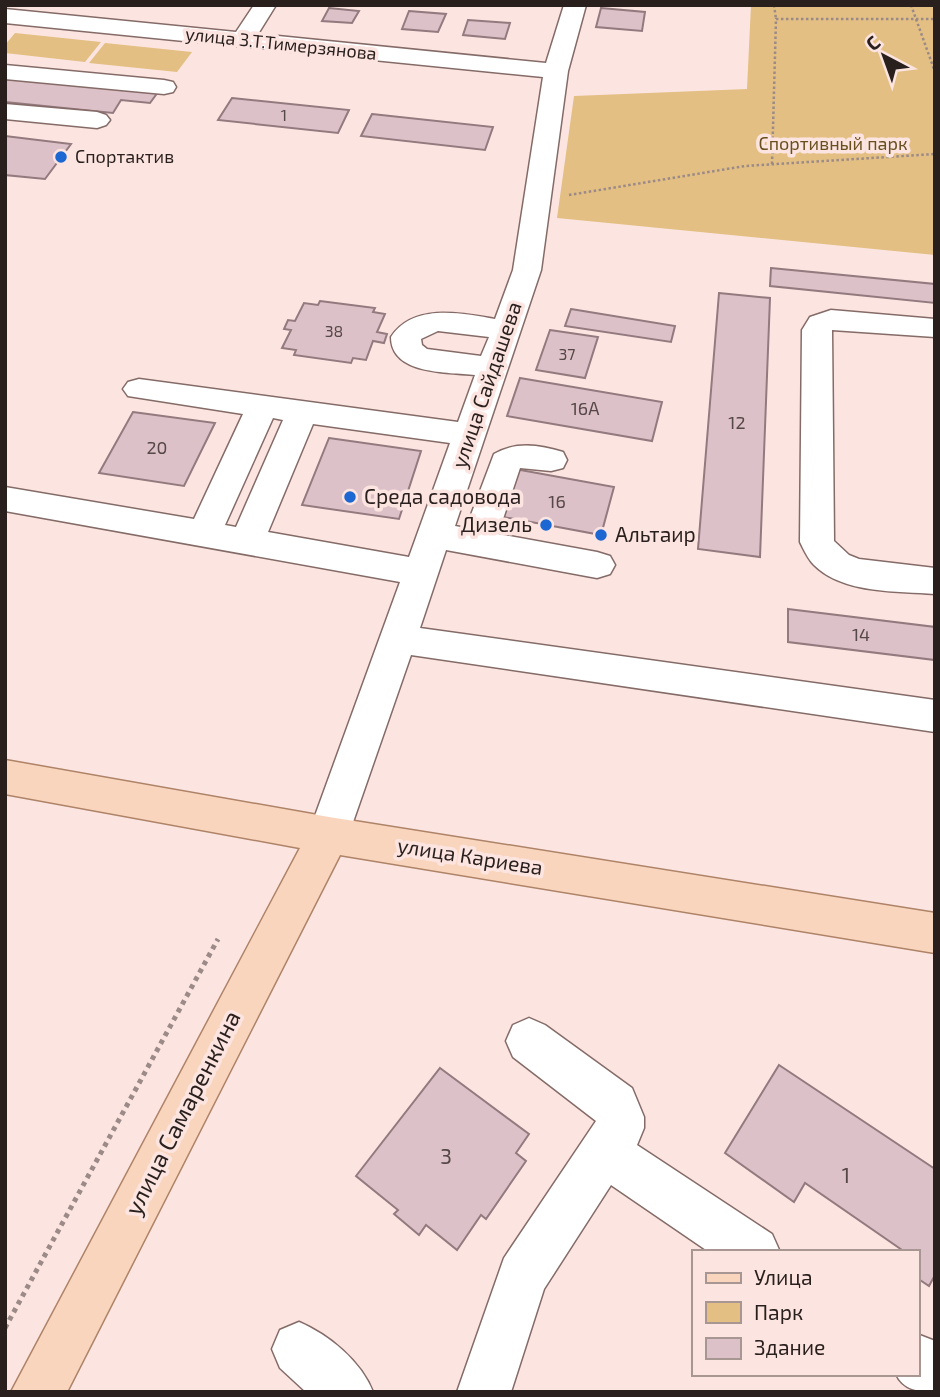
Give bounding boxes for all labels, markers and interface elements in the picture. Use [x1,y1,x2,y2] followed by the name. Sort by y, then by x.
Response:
[849,21,919,91] north arrow
[184,22,378,64] street label: улица З.Т.Тимерзянова
[861,30,884,55] text: С
[281,105,287,124] house number: 1
[758,132,908,154] park label: Спортивный парк
[75,145,174,167] place label: Спортактив
[53,149,69,165] marker: Спортактив
[445,298,527,471] street label: улица Сайдашева
[325,321,343,340] house number: 38
[558,344,576,363] house number: 37
[571,397,600,419] house number: 16А
[728,411,746,433] house number: 12
[147,436,167,458] house number: 20
[364,483,521,508] place label: Среда садовода
[342,489,358,505] marker: Среда садовода
[548,490,566,512] house number: 16
[461,511,532,536] place label: Дизель
[538,517,554,533] marker: Дизель
[615,521,696,546] place label: Альтаир
[593,527,609,543] marker: Альтаир
[852,623,870,645] house number: 14
[396,832,545,880] street label: улица Кариева
[118,1005,247,1220] street label: улица Самаренкина
[440,1143,452,1168] house number: 3
[842,1162,850,1187] house number: 1
[692,1250,919,1376] legend
[754,1264,813,1289] text: Улица
[754,1299,803,1324] text: Парк
[754,1334,825,1359] text: Здание

